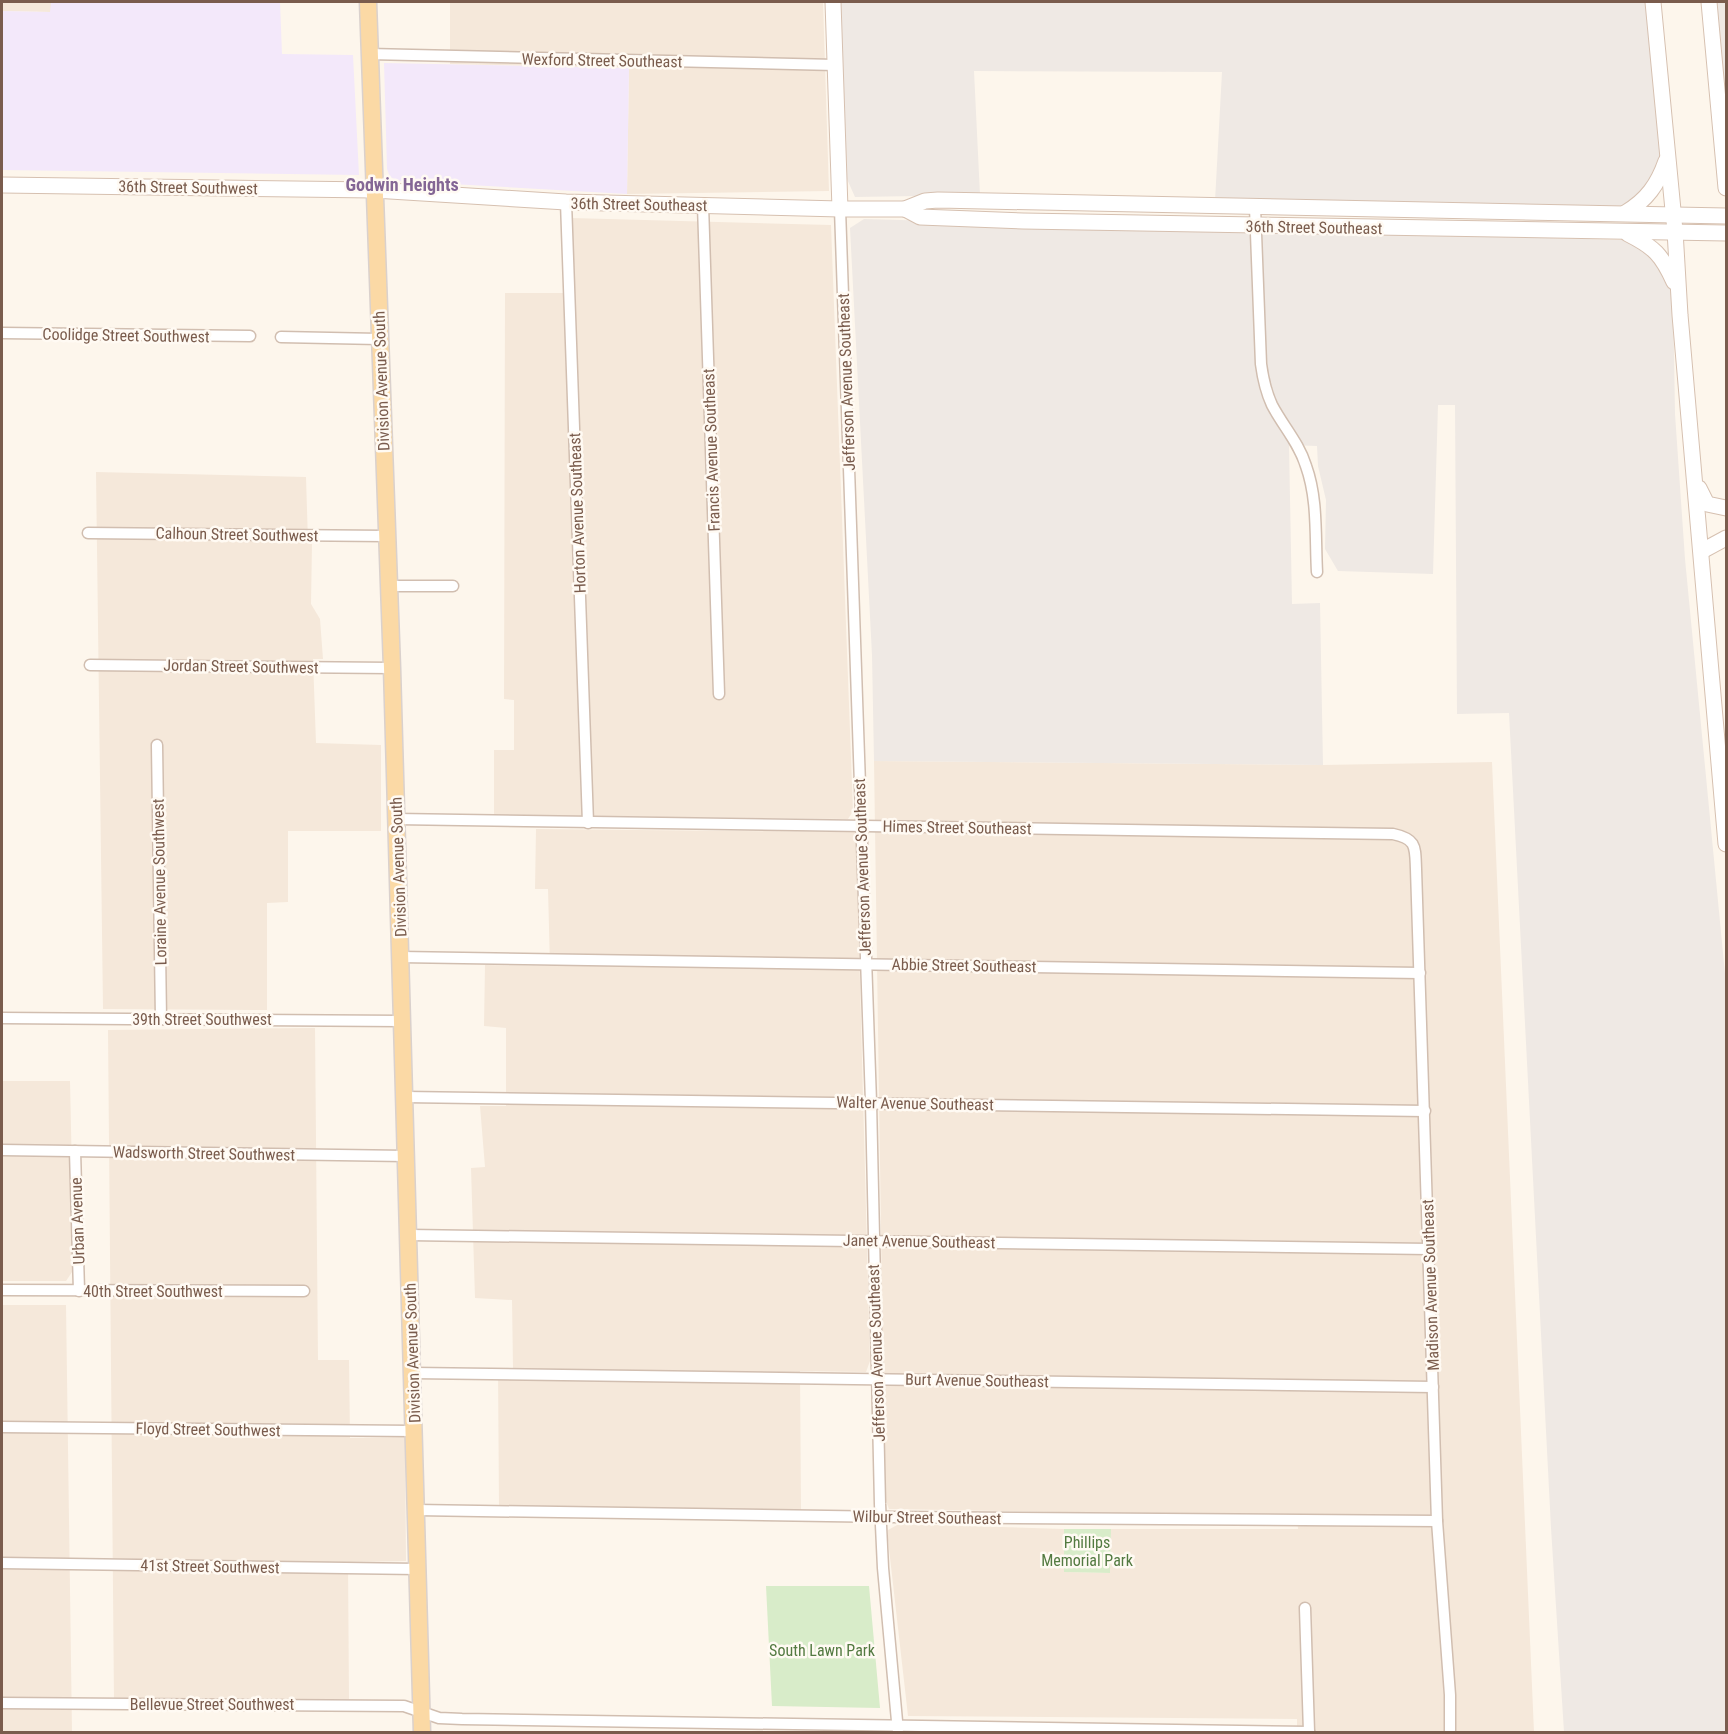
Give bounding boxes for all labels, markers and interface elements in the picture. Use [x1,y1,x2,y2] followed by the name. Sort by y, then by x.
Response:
[521,50,683,71] street label: Wexford Street Southeast
[345,174,459,195] district label: Godwin Heights
[118,177,258,198] street label: 36th Street Southwest
[570,194,708,215] street label: 36th Street Southeast
[1245,217,1383,238] street label: 36th Street Southeast
[834,293,859,471] street label: Jefferson Avenue Southeast
[370,311,393,451] street label: Division Avenue South
[42,325,210,346] street label: Coolidge Street Southwest
[699,368,724,532] street label: Francis Avenue Southeast
[565,432,590,594] street label: Horton Avenue Southeast
[155,524,319,545] street label: Calhoun Street Southwest
[163,656,319,677] street label: Jordan Street Southwest
[850,778,875,956] street label: Jefferson Avenue Southeast
[387,797,410,937] street label: Division Avenue South
[149,798,170,965] street label: Loraine Avenue Southwest
[882,817,1032,838] street label: Himes Street Southeast
[891,955,1037,976] street label: Abbie Street Southeast
[132,1010,272,1029] street label: 39th Street Southwest
[836,1093,994,1114] street label: Walter Avenue Southeast
[113,1142,296,1165] street label: Wadsworth Street Southwest
[66,1177,89,1265] street label: Urban Avenue
[1418,1199,1443,1371] street label: Madison Avenue Southeast
[843,1231,996,1252] street label: Janet Avenue Southeast
[864,1264,889,1442] street label: Jefferson Avenue Southeast
[83,1282,223,1301] street label: 40th Street Southwest
[401,1283,424,1423] street label: Division Avenue South
[905,1370,1049,1391] street label: Burt Avenue Southeast
[135,1419,281,1440] street label: Floyd Street Southwest
[853,1507,1002,1528] street label: Wilbur Street Southeast
[1041,1533,1134,1570] park label: Phillips Memorial Park
[140,1556,280,1577] street label: 41st Street Southwest
[769,1641,876,1660] park label: South Lawn Park
[130,1695,294,1714] street label: Bellevue Street Southwest

